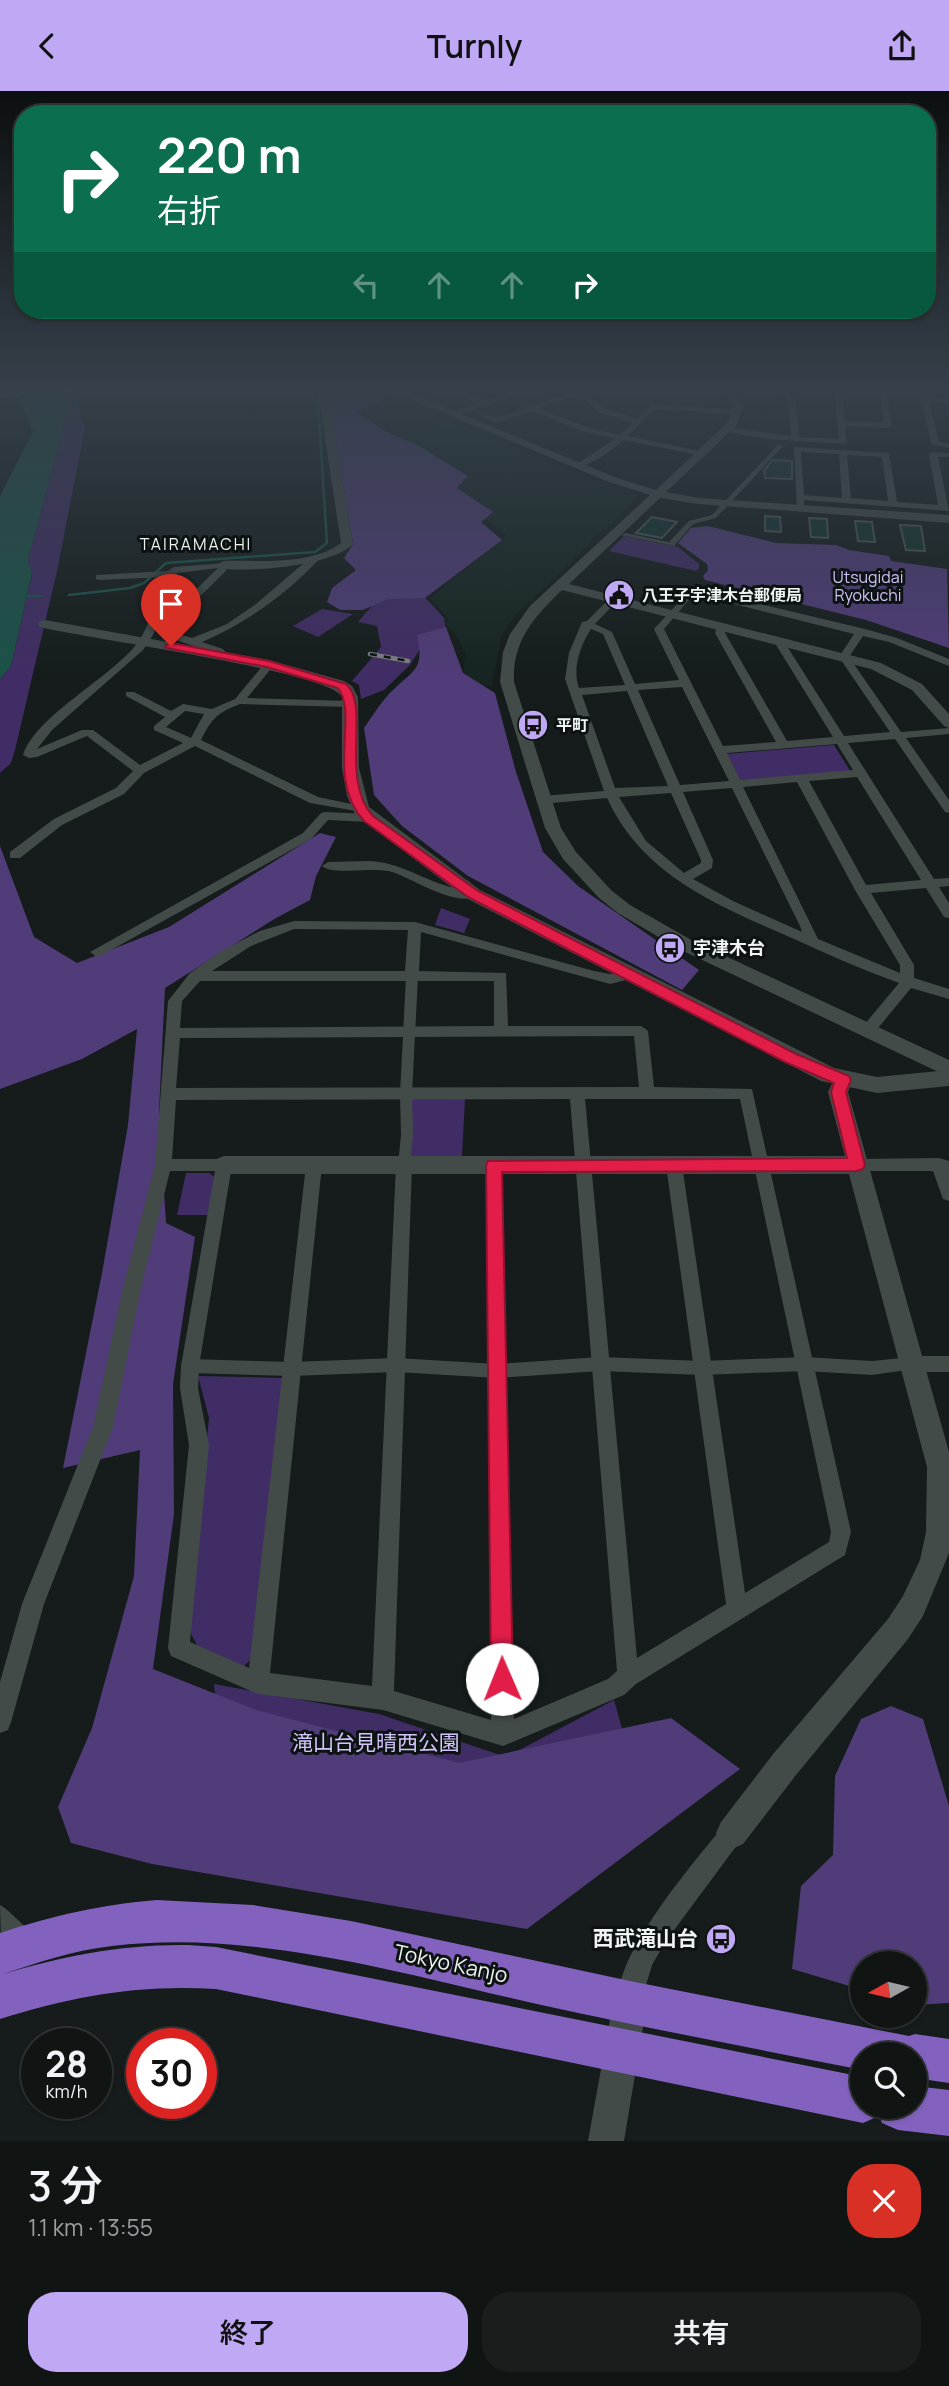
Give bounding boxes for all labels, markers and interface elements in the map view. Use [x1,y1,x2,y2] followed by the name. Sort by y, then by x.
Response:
[427,24,522,68] text: Turnly
[28,27,66,65] icon: back
[883,27,921,65] icon: share
[157,121,301,188] text: 220 m
[42,133,133,224] icon: right
[157,188,221,232] text: 右折
[347,266,385,304] icon: left
[420,266,458,304] icon: ahead
[493,266,531,304] icon: ahead
[566,266,604,304] icon: right
[140,533,252,555] district label: TAIRAMACHI
[833,566,903,606] park label: Utsugidai Ryokuchi
[141,574,201,646] pin
[602,578,636,612] public building icon: 八王子宇津木台郵便局
[642,584,802,606] place label: 八王子宇津木台郵便局
[152,585,190,623] icon: arrive
[516,708,550,742] bus stop icon: 平町
[556,714,588,736] place label: 平町
[653,931,687,965] bus stop icon: 宇津木台
[693,935,765,959] place label: 宇津木台
[465,1642,539,1716] position arrow
[292,1728,460,1756] park label: 滝山台見晴西公園
[704,1922,738,1956] bus stop icon: 西武滝山台
[593,1924,698,1952] place label: 西武滝山台
[392,1937,510,1989] street label: Tokyo Kanjo
[850,1951,928,2028] north arrow
[850,1951,927,2119] map controls
[126,2028,217,2119] speed limit sign: 30
[45,2040,88,2088] text: 28
[850,2042,927,2119] button: search
[46,2079,87,2103] text: km/h
[28,2156,102,2214] text: 3 分
[847,2164,921,2238] button: close
[28,2211,153,2243] text: 1.1 km · 13:55
[28,2292,468,2372] button: 終了
[482,2292,921,2372] button: 共有

